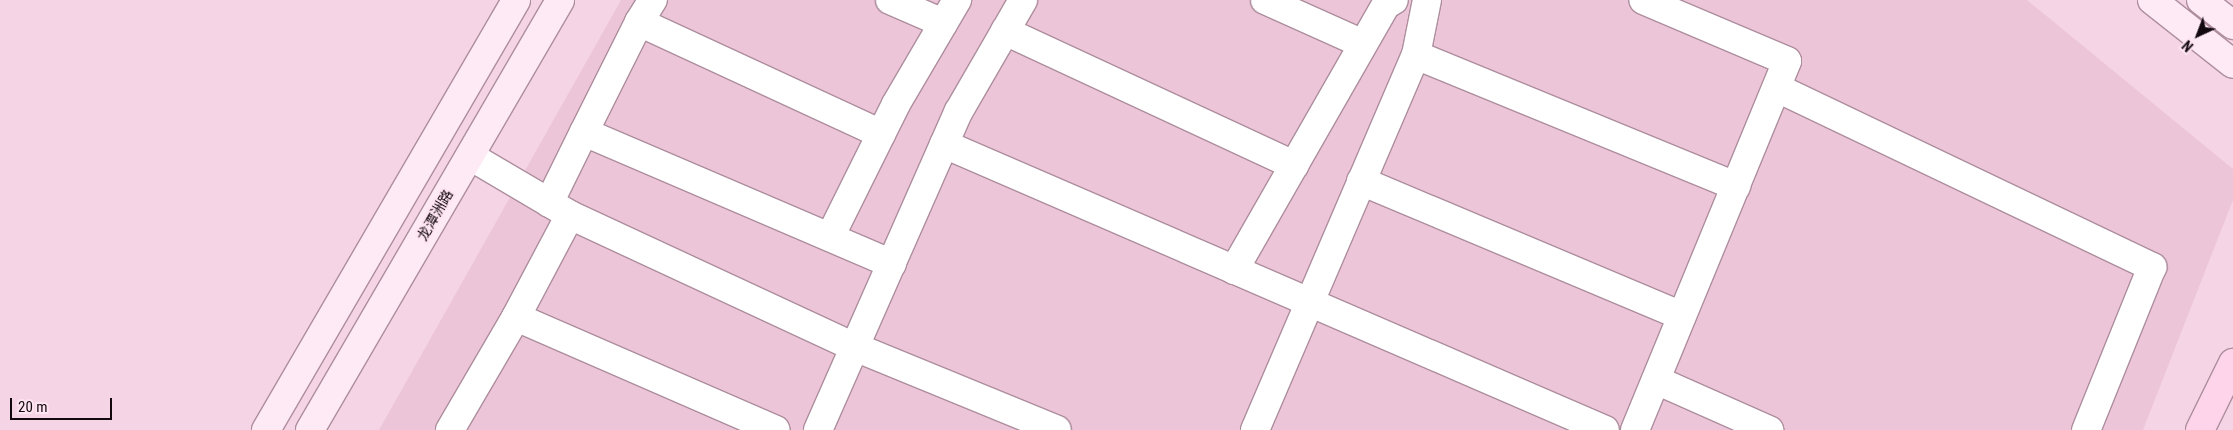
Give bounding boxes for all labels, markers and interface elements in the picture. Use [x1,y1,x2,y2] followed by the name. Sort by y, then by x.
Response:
[2173,10,2223,60] north arrow
[2179,37,2196,55] text: N
[414,187,456,243] street label: 龙潭洲路
[12,388,115,420] scale bar
[18,398,48,416] text: 20 m

